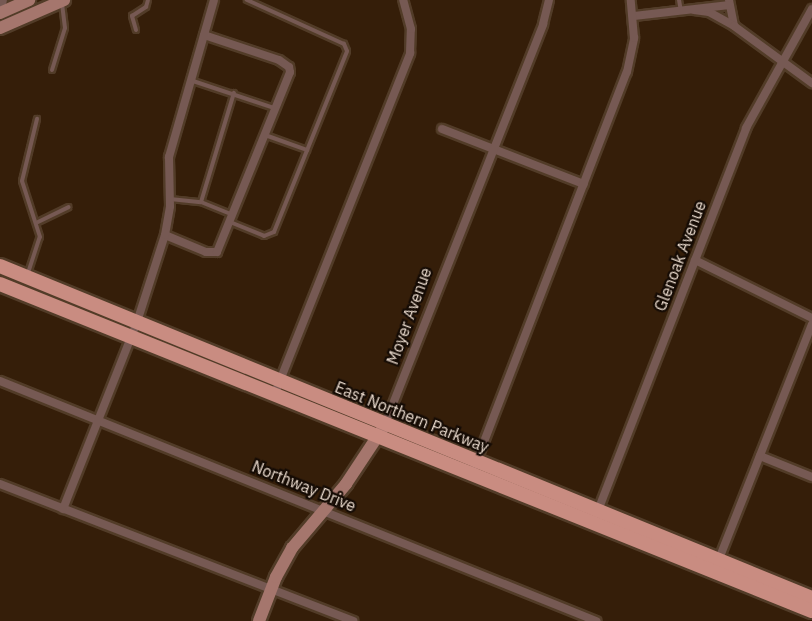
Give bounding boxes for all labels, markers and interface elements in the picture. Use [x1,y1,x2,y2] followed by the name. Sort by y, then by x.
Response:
[650,198,710,314] street label: Glenoak Avenue
[383,265,435,367] street label: Moyer Avenue
[332,377,492,457] street label: East Northern Parkway
[249,456,359,516] street label: Northway Drive

